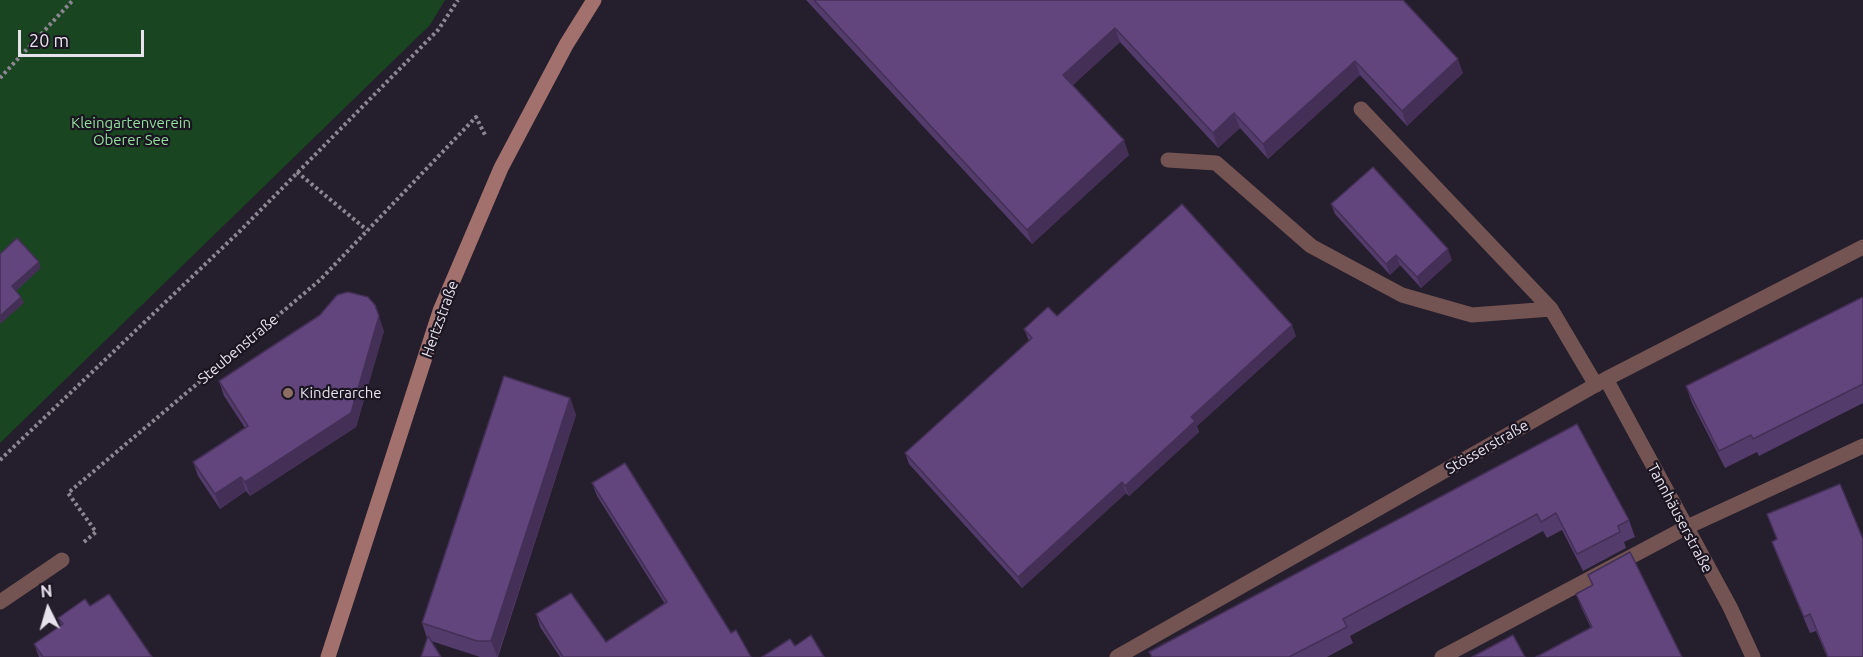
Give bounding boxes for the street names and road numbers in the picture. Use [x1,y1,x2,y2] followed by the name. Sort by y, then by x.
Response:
[418,278,462,360] street label: Hertzstraße
[194,310,282,388] street label: Steubenstraße
[1442,416,1532,478] street label: Stösserstraße
[1644,460,1716,576] street label: Tannhäuserstraße

